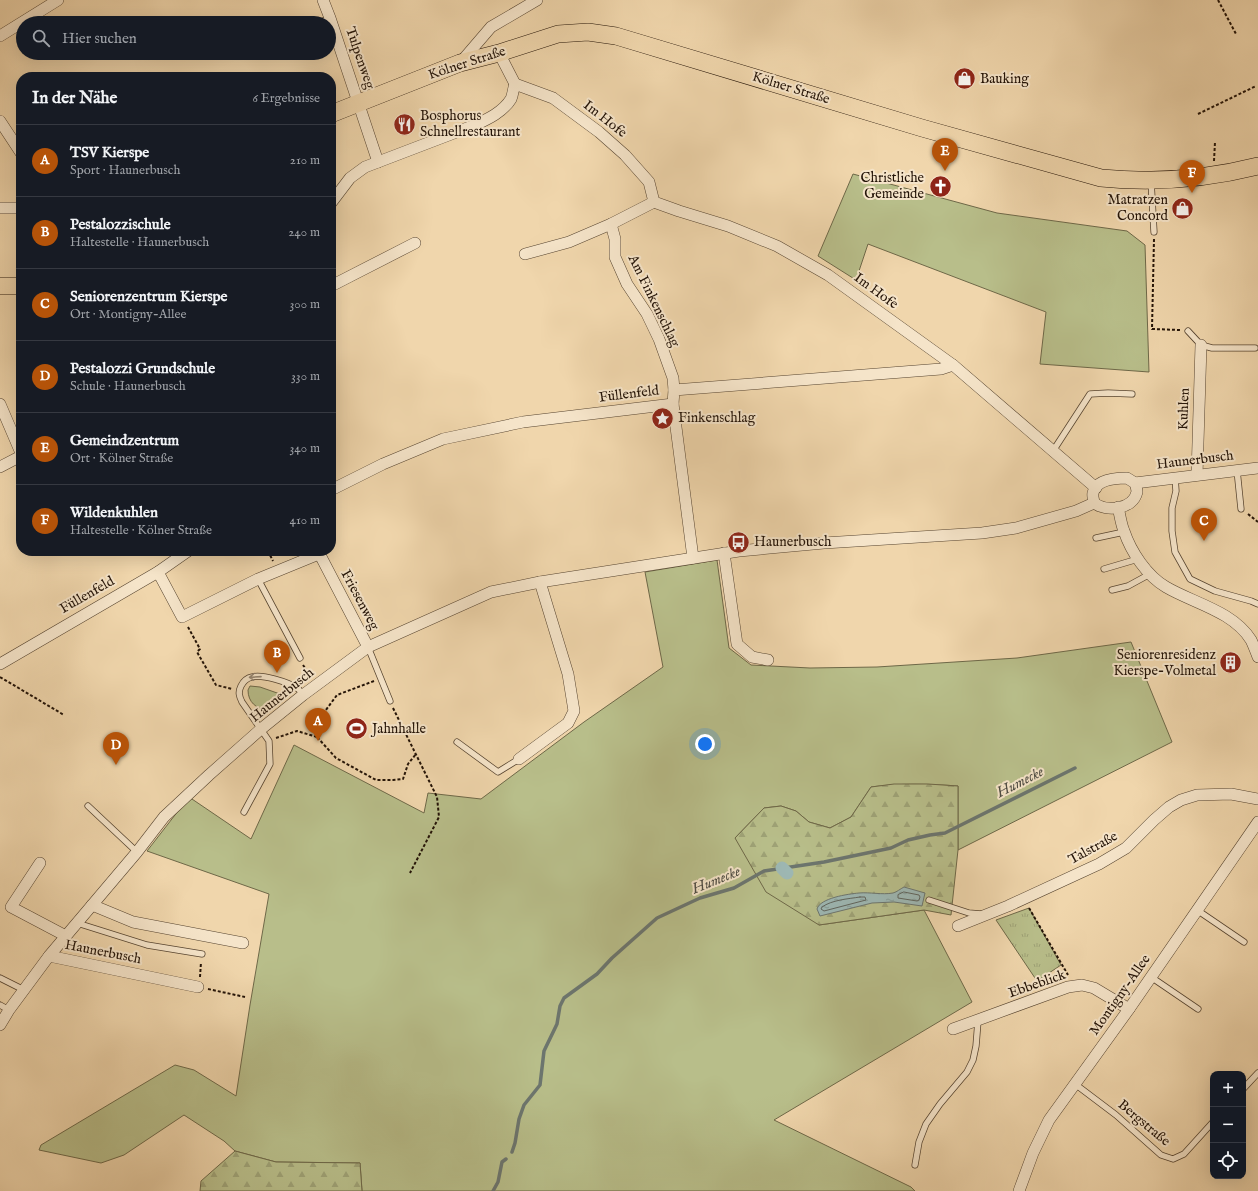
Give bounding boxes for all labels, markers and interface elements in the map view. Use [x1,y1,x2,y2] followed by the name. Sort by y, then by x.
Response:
[16,16,336,60] search box
[341,25,379,92] street label: Tulpenweg
[30,27,52,49] icon: search
[62,29,137,48] text: Hier suchen
[426,42,509,84] street label: Kölner Straße
[952,66,978,92] shop icon: Bauking
[750,68,833,109] street label: Kölner Straße
[980,70,1029,88] place label: Bauking
[32,88,117,109] text: In der Nähe
[252,90,320,107] text: 6 Ergebnisse
[580,96,631,142] street label: Im Hofe
[420,107,520,141] place label: Bosphorus Schnellrestaurant
[391,111,417,137] restaurant icon: Bosphorus Schnellrestaurant
[932,138,958,171] pin: E
[70,143,149,162] text: TSV Kierspe
[41,152,49,169] text: A
[290,152,320,169] text: 210 m
[1179,160,1205,193] pin: F
[70,162,180,179] text: Sport · Haunerbusch
[861,169,925,203] place label: Christliche Gemeinde
[927,173,953,199] church icon: Christliche Gemeinde
[1108,191,1169,225] place label: Matratzen Concord
[1170,195,1196,221] shop icon: Matratzen Concord
[70,215,171,234] text: Pestalozzischule
[41,224,49,241] text: B
[288,224,320,241] text: 240 m
[70,234,209,251] text: Haltestelle · Haunerbusch
[623,251,684,350] street label: Am Finkenschlag
[850,269,902,314] street label: Im Hofe
[70,287,227,306] text: Seniorenzentrum Kierspe
[40,296,50,313] text: C
[289,296,320,313] text: 300 m
[70,306,187,323] text: Ort · Montigny-Allee
[70,359,215,378] text: Pestalozzi Grundschule
[40,368,50,385] text: D
[291,368,320,385] text: 330 m
[70,378,186,395] text: Schule · Haunerbusch
[598,381,661,407] street label: Füllenfeld
[1174,387,1194,431] street label: Kuhlen
[649,405,675,431] place icon: Finkenschlag
[678,409,756,427] place label: Finkenschlag
[70,431,179,450] text: Gemeindzentrum
[40,440,50,457] text: E
[290,440,320,457] text: 340 m
[1155,446,1235,474] street label: Haunerbusch
[70,450,173,467] text: Ort · Kölner Straße
[70,503,158,522] text: Wildenkuhlen
[1191,508,1217,541] pin: C
[41,512,49,529] text: F
[290,512,320,529] text: 410 m
[70,522,212,539] text: Haltestelle · Kölner Straße
[726,529,752,555] bus stop icon: Haunerbusch
[754,533,832,551] place label: Haunerbusch
[337,567,384,634] street label: Friesenweg
[56,572,118,618] street label: Füllenfeld
[264,640,290,673] pin: B
[1114,646,1217,680] place label: Seniorenresidenz Kierspe-Volmetal
[1218,650,1244,676] building icon: Seniorenresidenz Kierspe-Volmetal
[246,663,318,726] street label: Haunerbusch
[249,674,262,681] one-way arrow
[305,708,331,741] pin: A
[344,716,370,742] sports icon: Jahnhalle
[370,720,426,738] place label: Jahnhalle
[103,732,129,765] pin: D
[695,734,715,754] your location
[992,762,1047,802] water label: Humecke
[1065,827,1121,869] street label: Talstraße
[688,862,743,899] water label: Humecke
[63,936,143,968] street label: Haunerbusch
[1085,951,1155,1039] street label: Montigny-Allee
[1006,966,1069,1002] street label: Ebbeblick
[1210,1071,1246,1179] map controls
[1210,1071,1246,1107] button: +
[1114,1096,1174,1151] street label: Bergstraße
[1210,1107,1246,1143] button: −
[1210,1143,1246,1179] button: locate

